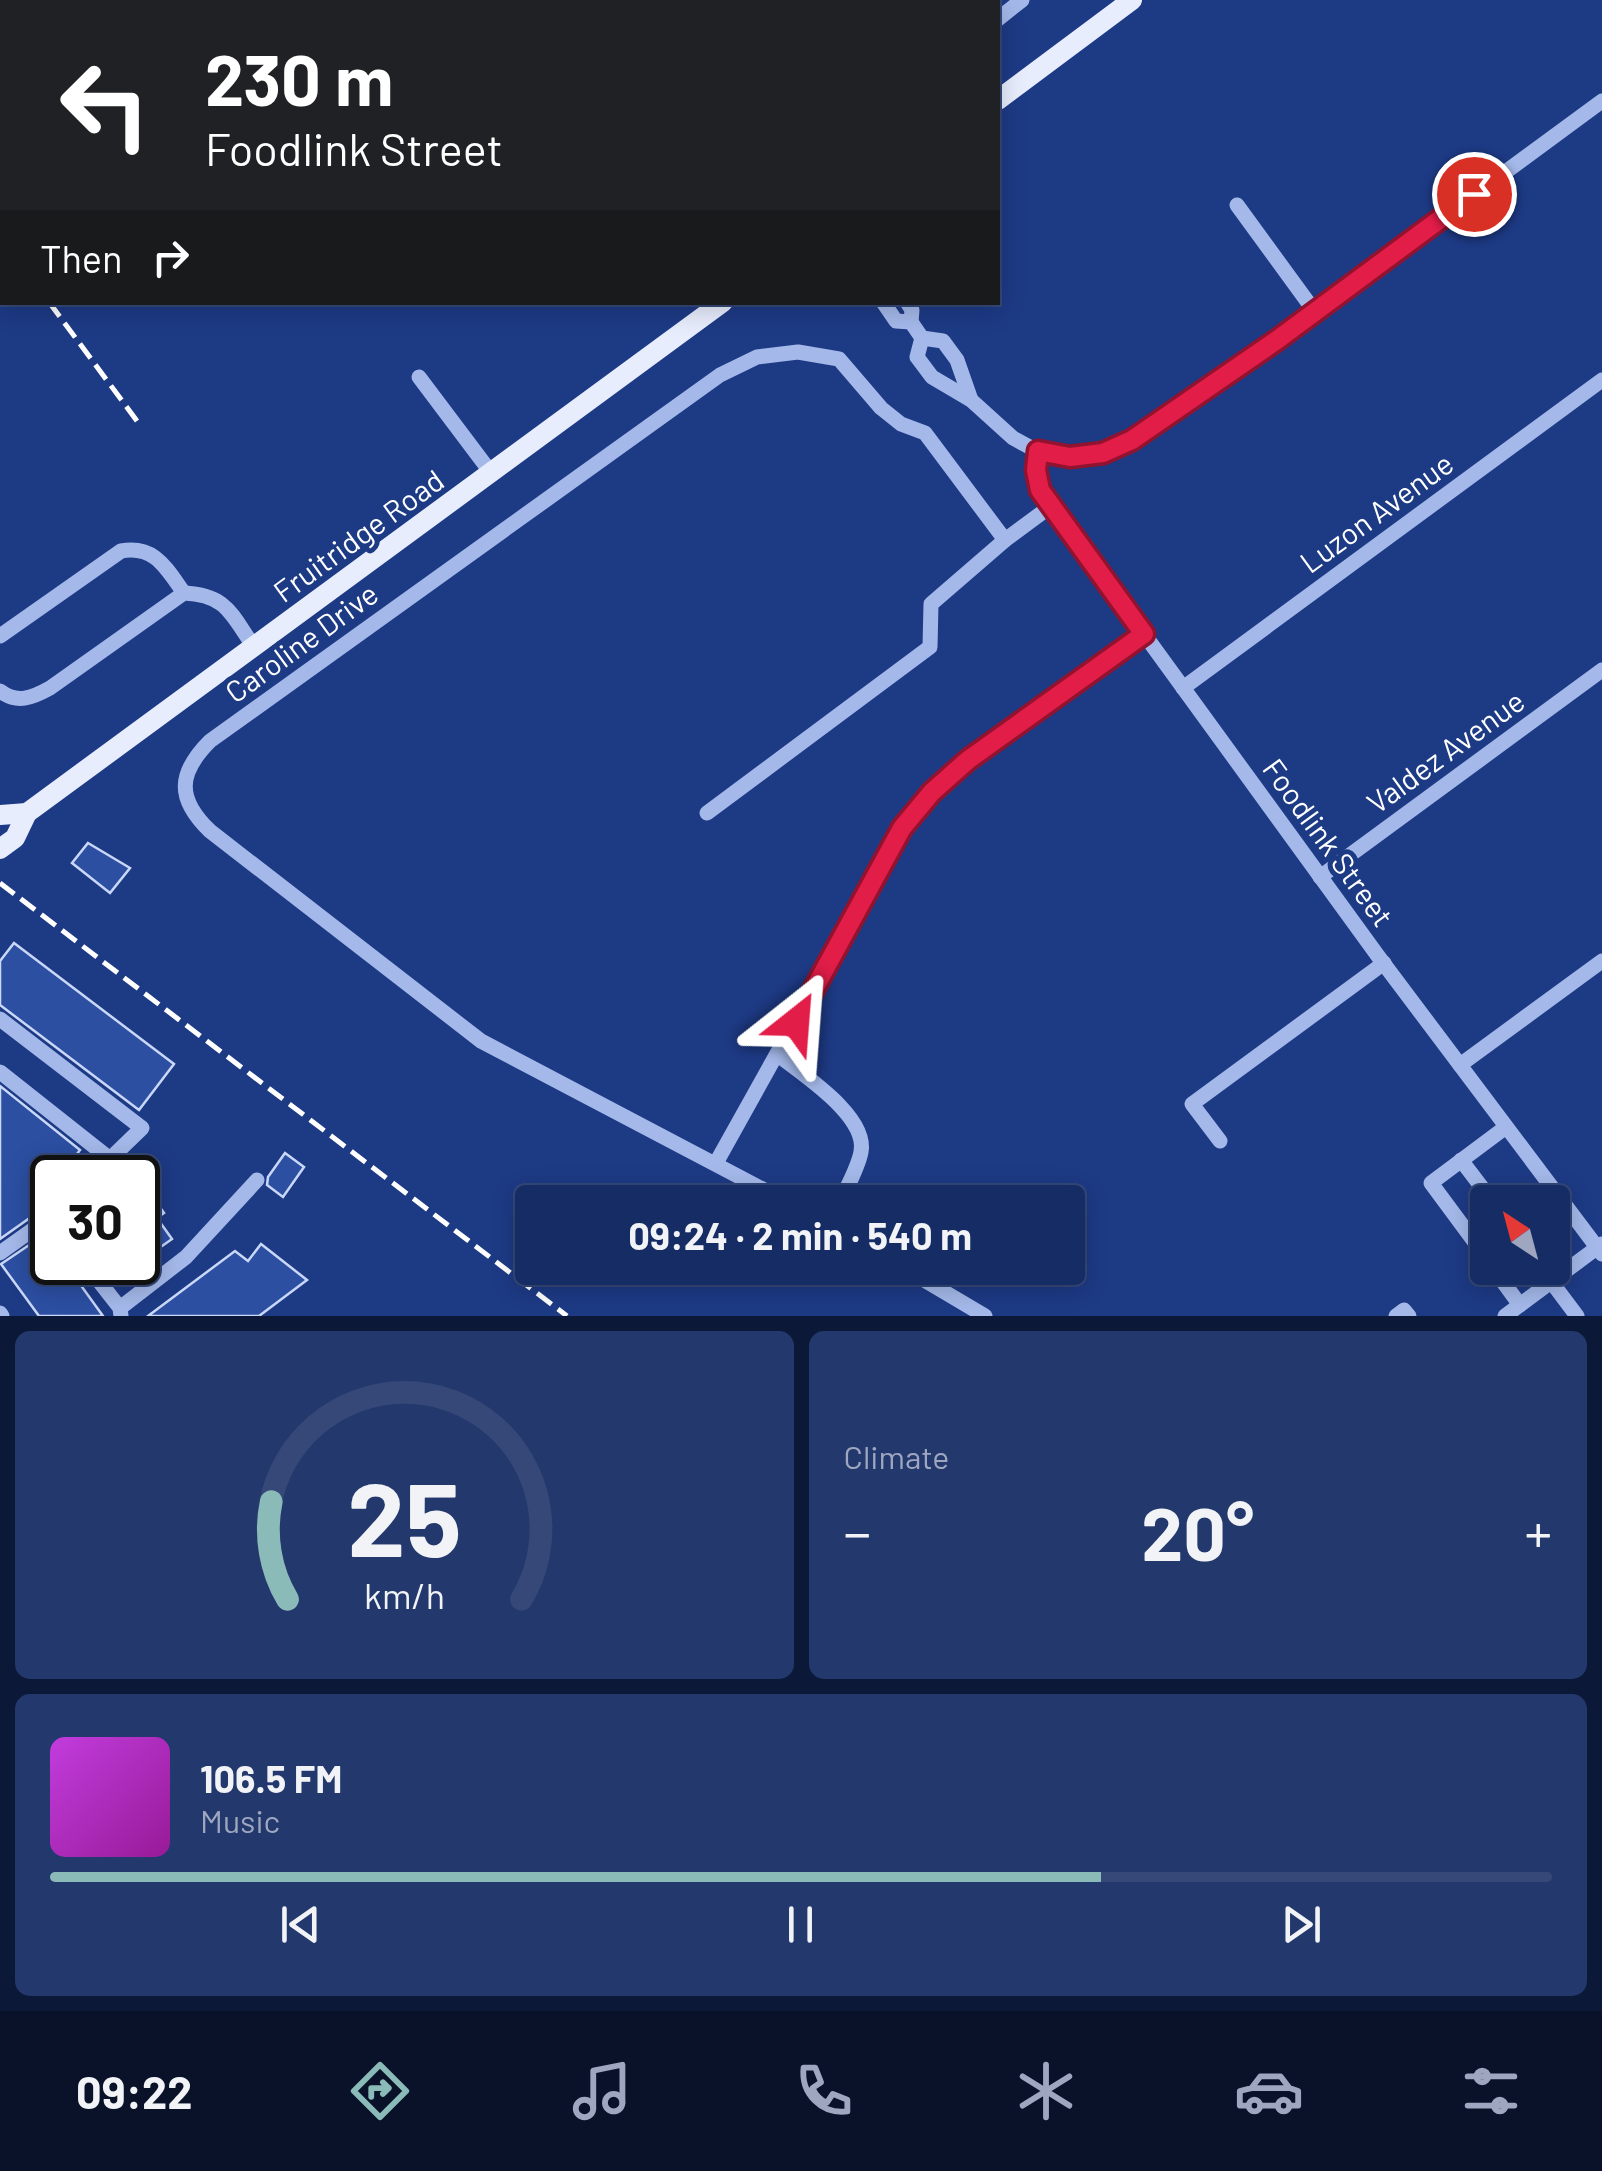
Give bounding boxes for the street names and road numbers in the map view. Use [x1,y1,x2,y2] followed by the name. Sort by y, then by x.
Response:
[1292,444,1460,580] street label: Luzon Avenue
[266,461,450,609] street label: Fruitridge Road
[218,575,384,709] street label: Caroline Drive
[1359,682,1531,820] street label: Valdez Avenue
[1256,751,1402,933] street label: Foodlink Street

